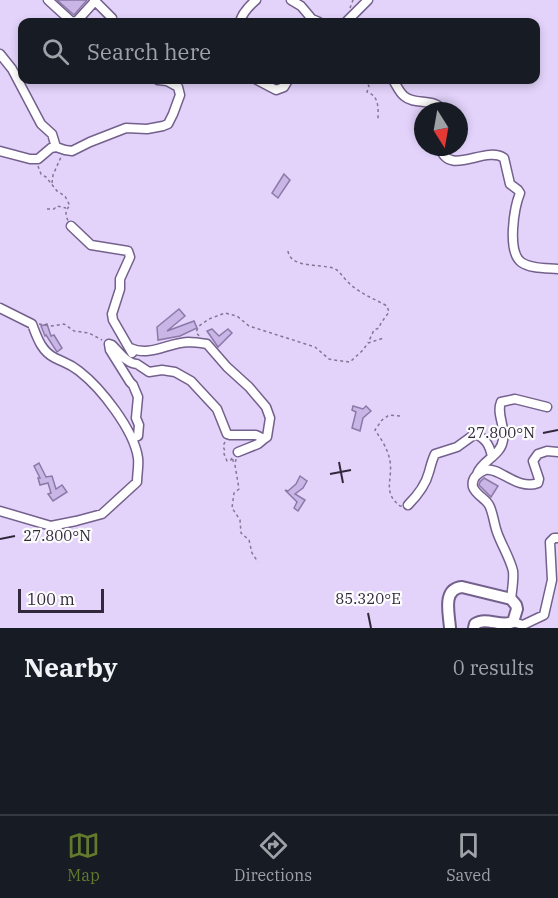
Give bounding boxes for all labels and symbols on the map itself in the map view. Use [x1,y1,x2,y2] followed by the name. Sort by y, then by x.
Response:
[414,102,468,156] north arrow
[467,423,535,442] text: 27.800°N
[23,526,91,545] text: 27.800°N
[18,586,104,614] scale bar
[335,589,401,608] text: 85.320°E

